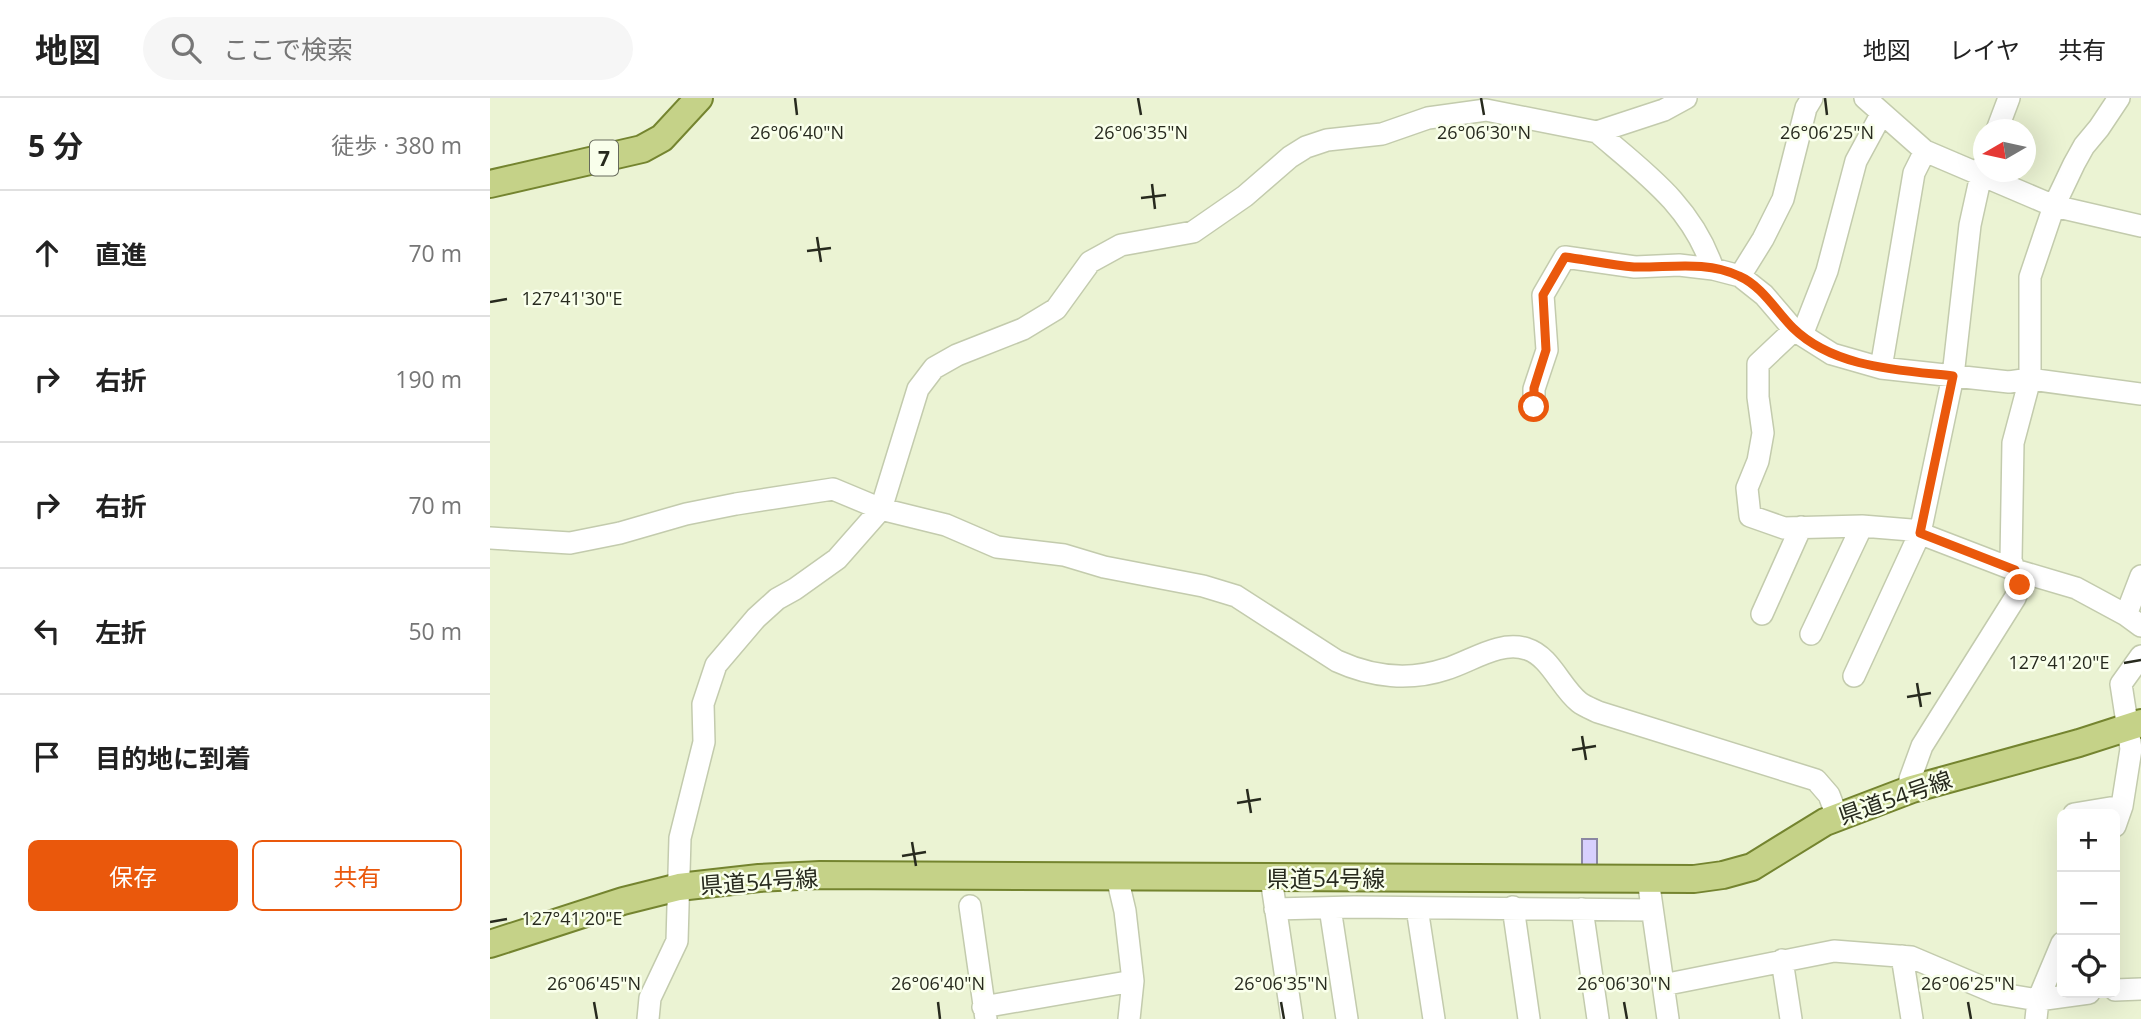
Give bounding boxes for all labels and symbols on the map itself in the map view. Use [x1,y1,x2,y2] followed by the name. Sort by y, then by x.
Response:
[1973,119,2036,182] north arrow
[750,120,844,144] text: 26°06'40"N
[1094,120,1188,144] text: 26°06'35"N
[1437,120,1531,144] text: 26°06'30"N
[1780,120,1874,144] text: 26°06'25"N
[590,140,618,176] road number: 7
[522,286,622,310] text: 127°41'30"E
[1518,391,1549,422] route start
[2004,569,2035,600] route end
[2009,650,2109,674] text: 127°41'20"E
[1834,763,1956,831] street label: 県道54号線
[699,861,819,901] street label: 県道54号線
[1267,862,1385,894] street label: 県道54号線
[522,906,622,930] text: 127°41'20"E
[547,971,641,995] text: 26°06'45"N
[891,971,985,995] text: 26°06'40"N
[1234,971,1328,995] text: 26°06'35"N
[1577,971,1671,995] text: 26°06'30"N
[1921,971,2015,995] text: 26°06'25"N

